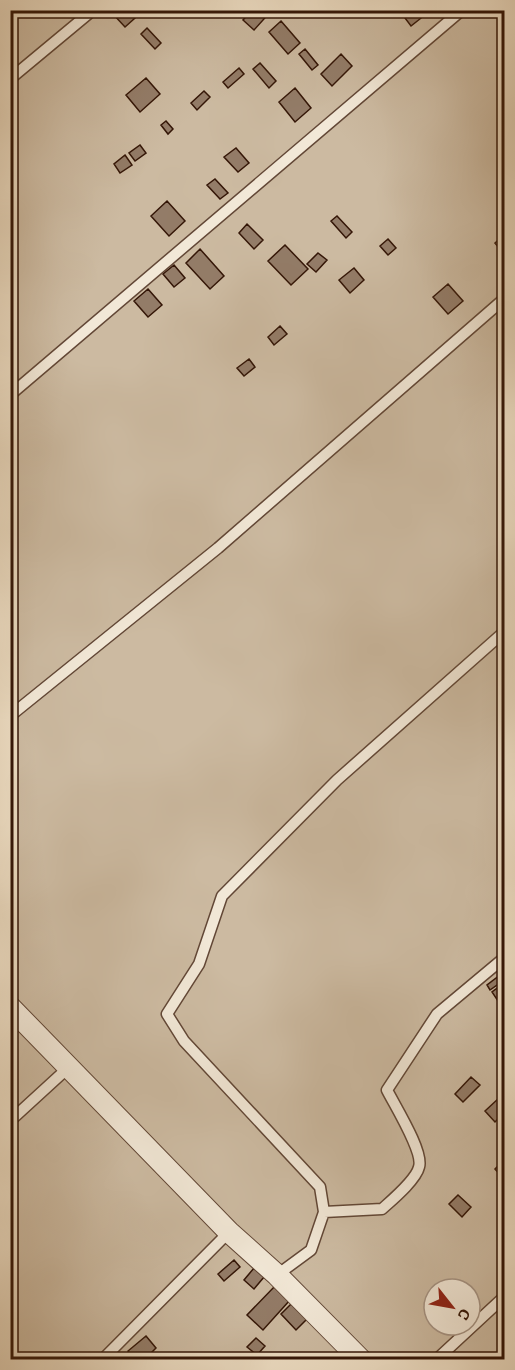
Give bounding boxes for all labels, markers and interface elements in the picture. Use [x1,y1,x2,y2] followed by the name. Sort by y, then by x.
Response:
[422,1277,482,1337] north arrow
[452,1304,476,1324] text: С

